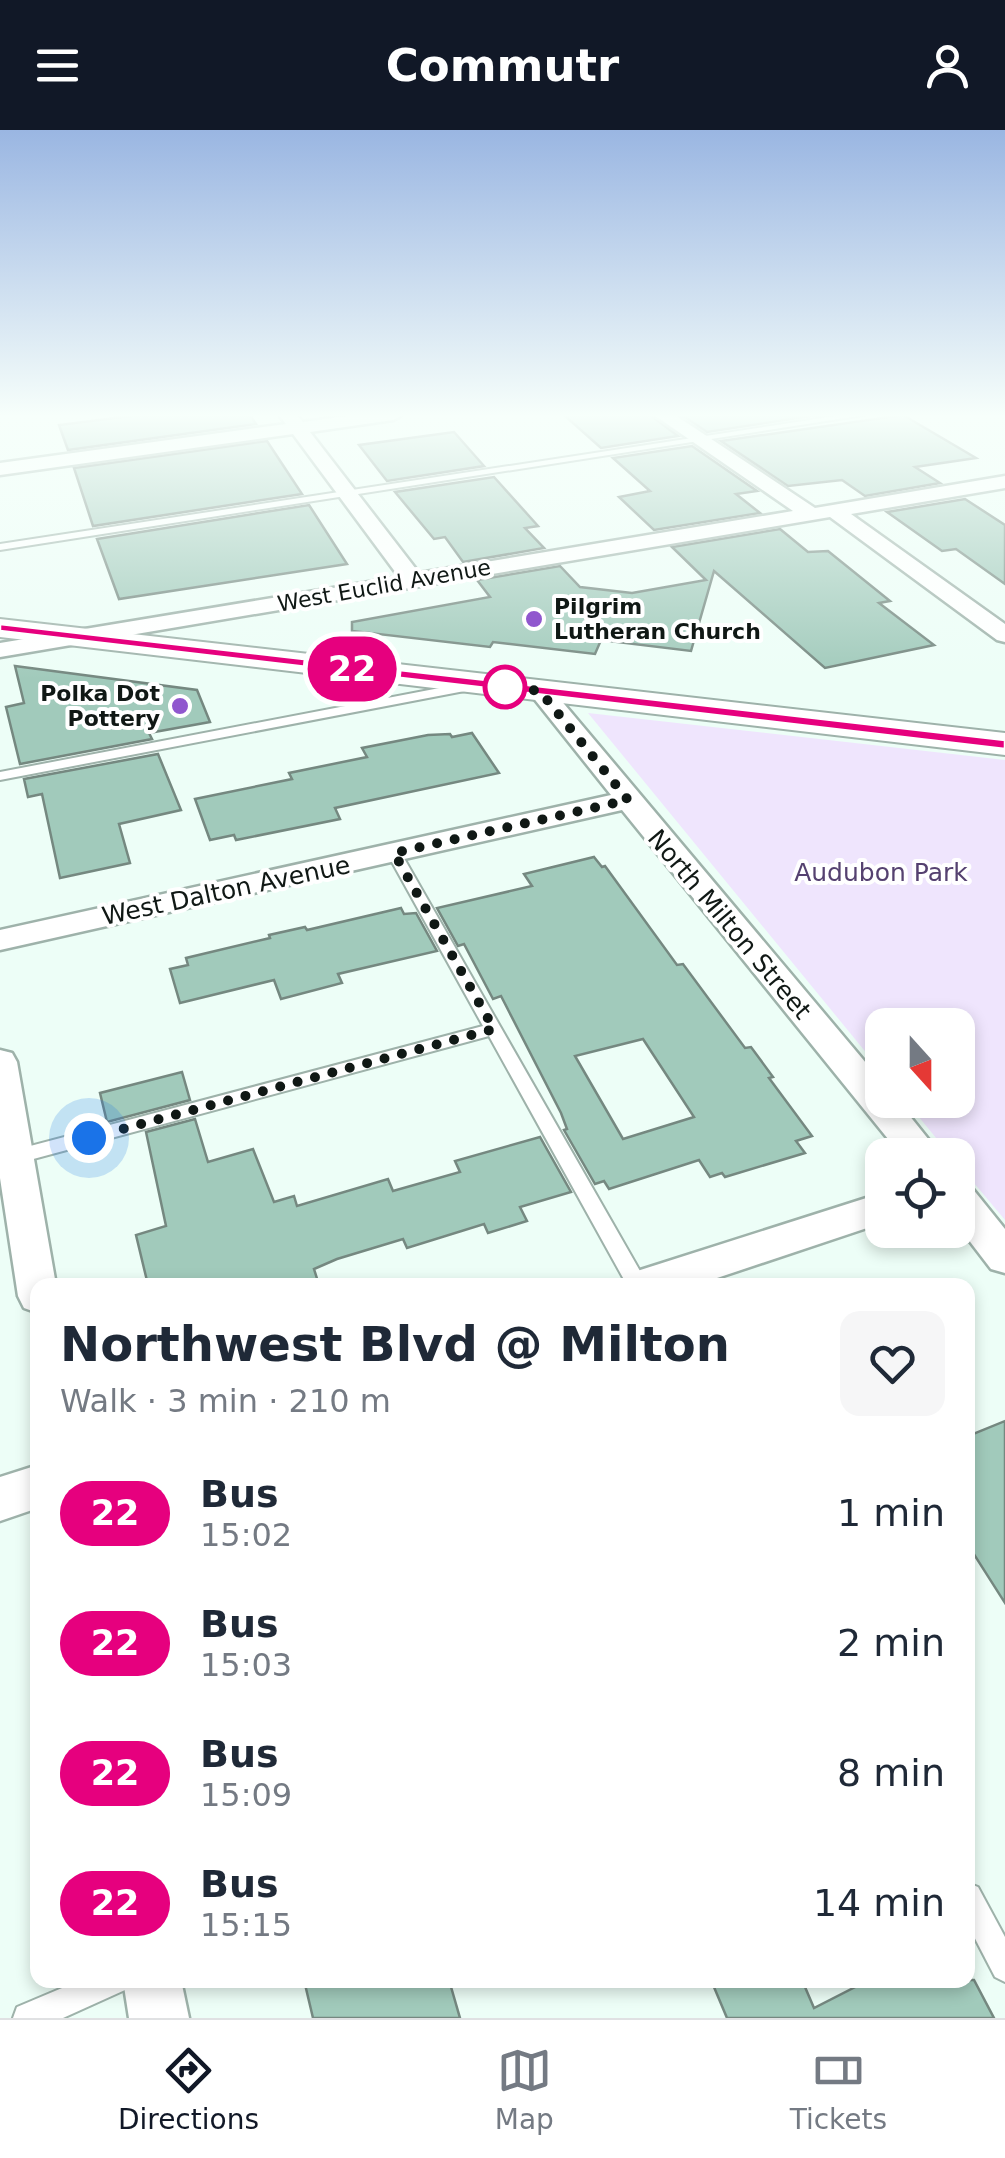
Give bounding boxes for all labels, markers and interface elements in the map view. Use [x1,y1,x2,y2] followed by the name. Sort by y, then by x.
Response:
[30,38,85,93] icon: menu
[920,38,975,93] icon: person
[386,39,619,92] text: Commutr
[276,554,493,617] street label: West Euclid Avenue
[554,594,761,644] place label: Pilgrim Lutheran Church
[523,608,545,630] marker: Pilgrim Lutheran Church
[307,636,397,702] line badge: 22
[328,649,376,689] text: 22
[484,666,526,708] unlabelled marker
[40,681,160,731] place label: Polka Dot Pottery
[169,695,191,717] marker: Polka Dot Pottery
[642,824,817,1025] street label: North Milton Street
[99,850,353,931] street label: West Dalton Avenue
[794,858,968,887] park label: Audubon Park
[865,1008,975,1118] north arrow
[865,1008,975,1248] map controls
[64,1113,114,1163] your location
[865,1138,975,1248] button: locate
[840,1311,945,1416] button: heart
[60,1316,730,1372] text: Northwest Blvd @ Milton
[60,1382,391,1420] text: Walk · 3 min · 210 m
[200,1472,279,1516] text: Bus
[837,1491,945,1535] text: 1 min
[91,1493,139,1533] text: 22
[200,1516,292,1554] text: 15:02
[200,1602,279,1646] text: Bus
[837,1621,945,1665] text: 2 min
[91,1623,139,1663] text: 22
[200,1646,292,1684] text: 15:03
[200,1732,279,1776] text: Bus
[837,1751,945,1795] text: 8 min
[91,1753,139,1793] text: 22
[200,1776,292,1814] text: 15:09
[200,1862,279,1906] text: Bus
[813,1881,945,1925] text: 14 min
[91,1883,139,1923] text: 22
[200,1906,292,1944] text: 15:15
[118,2043,259,2136] tab: Directions
[495,2043,554,2136] tab: Map
[790,2043,887,2136] tab: Tickets

